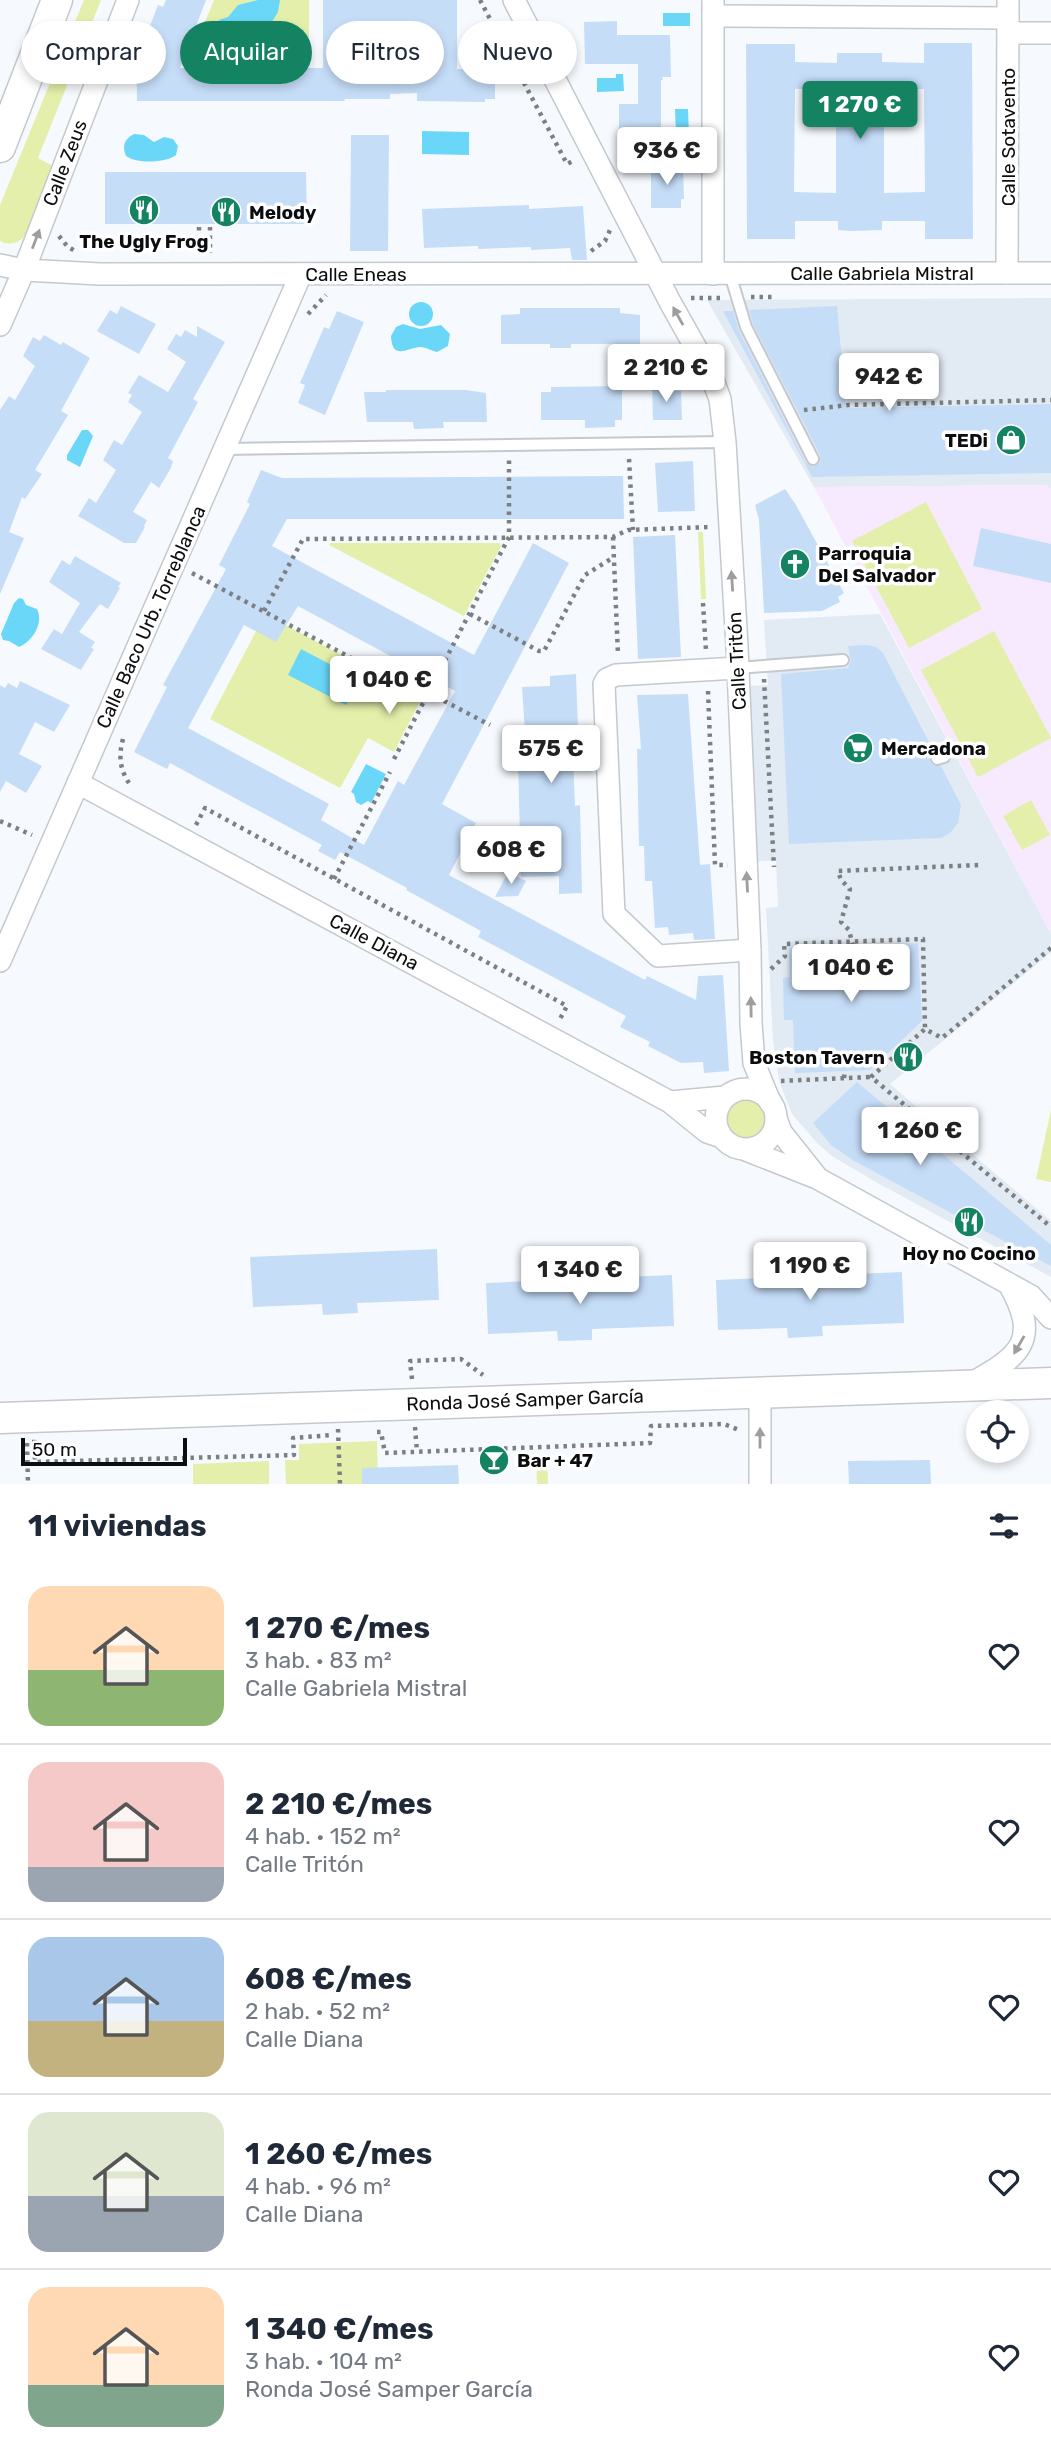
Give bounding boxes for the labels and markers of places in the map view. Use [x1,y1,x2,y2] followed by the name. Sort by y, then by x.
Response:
[795,82,925,141] pin: 1 270 €
[618,128,716,187] pin: 936 €
[127,193,161,227] restaurant icon: The Ugly Frog
[209,195,243,229] restaurant icon: Melody
[249,201,317,224] place label: Melody
[79,230,209,253] place label: The Ugly Frog
[601,344,731,404] pin: 2 210 €
[840,354,938,413] pin: 942 €
[994,423,1028,457] shop icon: TEDi
[945,429,988,452] place label: TEDi
[818,542,936,587] place label: Parroquia Del Salvador
[778,547,812,581] church icon: Parroquia Del Salvador
[324,656,454,716] pin: 1 040 €
[502,726,600,785] pin: 575 €
[841,731,875,765] supermarket icon: Mercadona
[881,737,986,760] place label: Mercadona
[462,826,560,886] pin: 608 €
[786,944,916,1004] pin: 1 040 €
[891,1040,925,1074] restaurant icon: Boston Tavern
[749,1046,885,1069] place label: Boston Tavern
[855,1108,985,1167] pin: 1 260 €
[952,1205,986,1239] restaurant icon: Hoy no Cocino
[745,1242,875,1302] pin: 1 190 €
[902,1242,1036,1265] place label: Hoy no Cocino
[515,1246,645,1306] pin: 1 340 €
[477,1443,511,1477] bar icon: Bar + 47
[517,1449,593,1472] place label: Bar + 47

